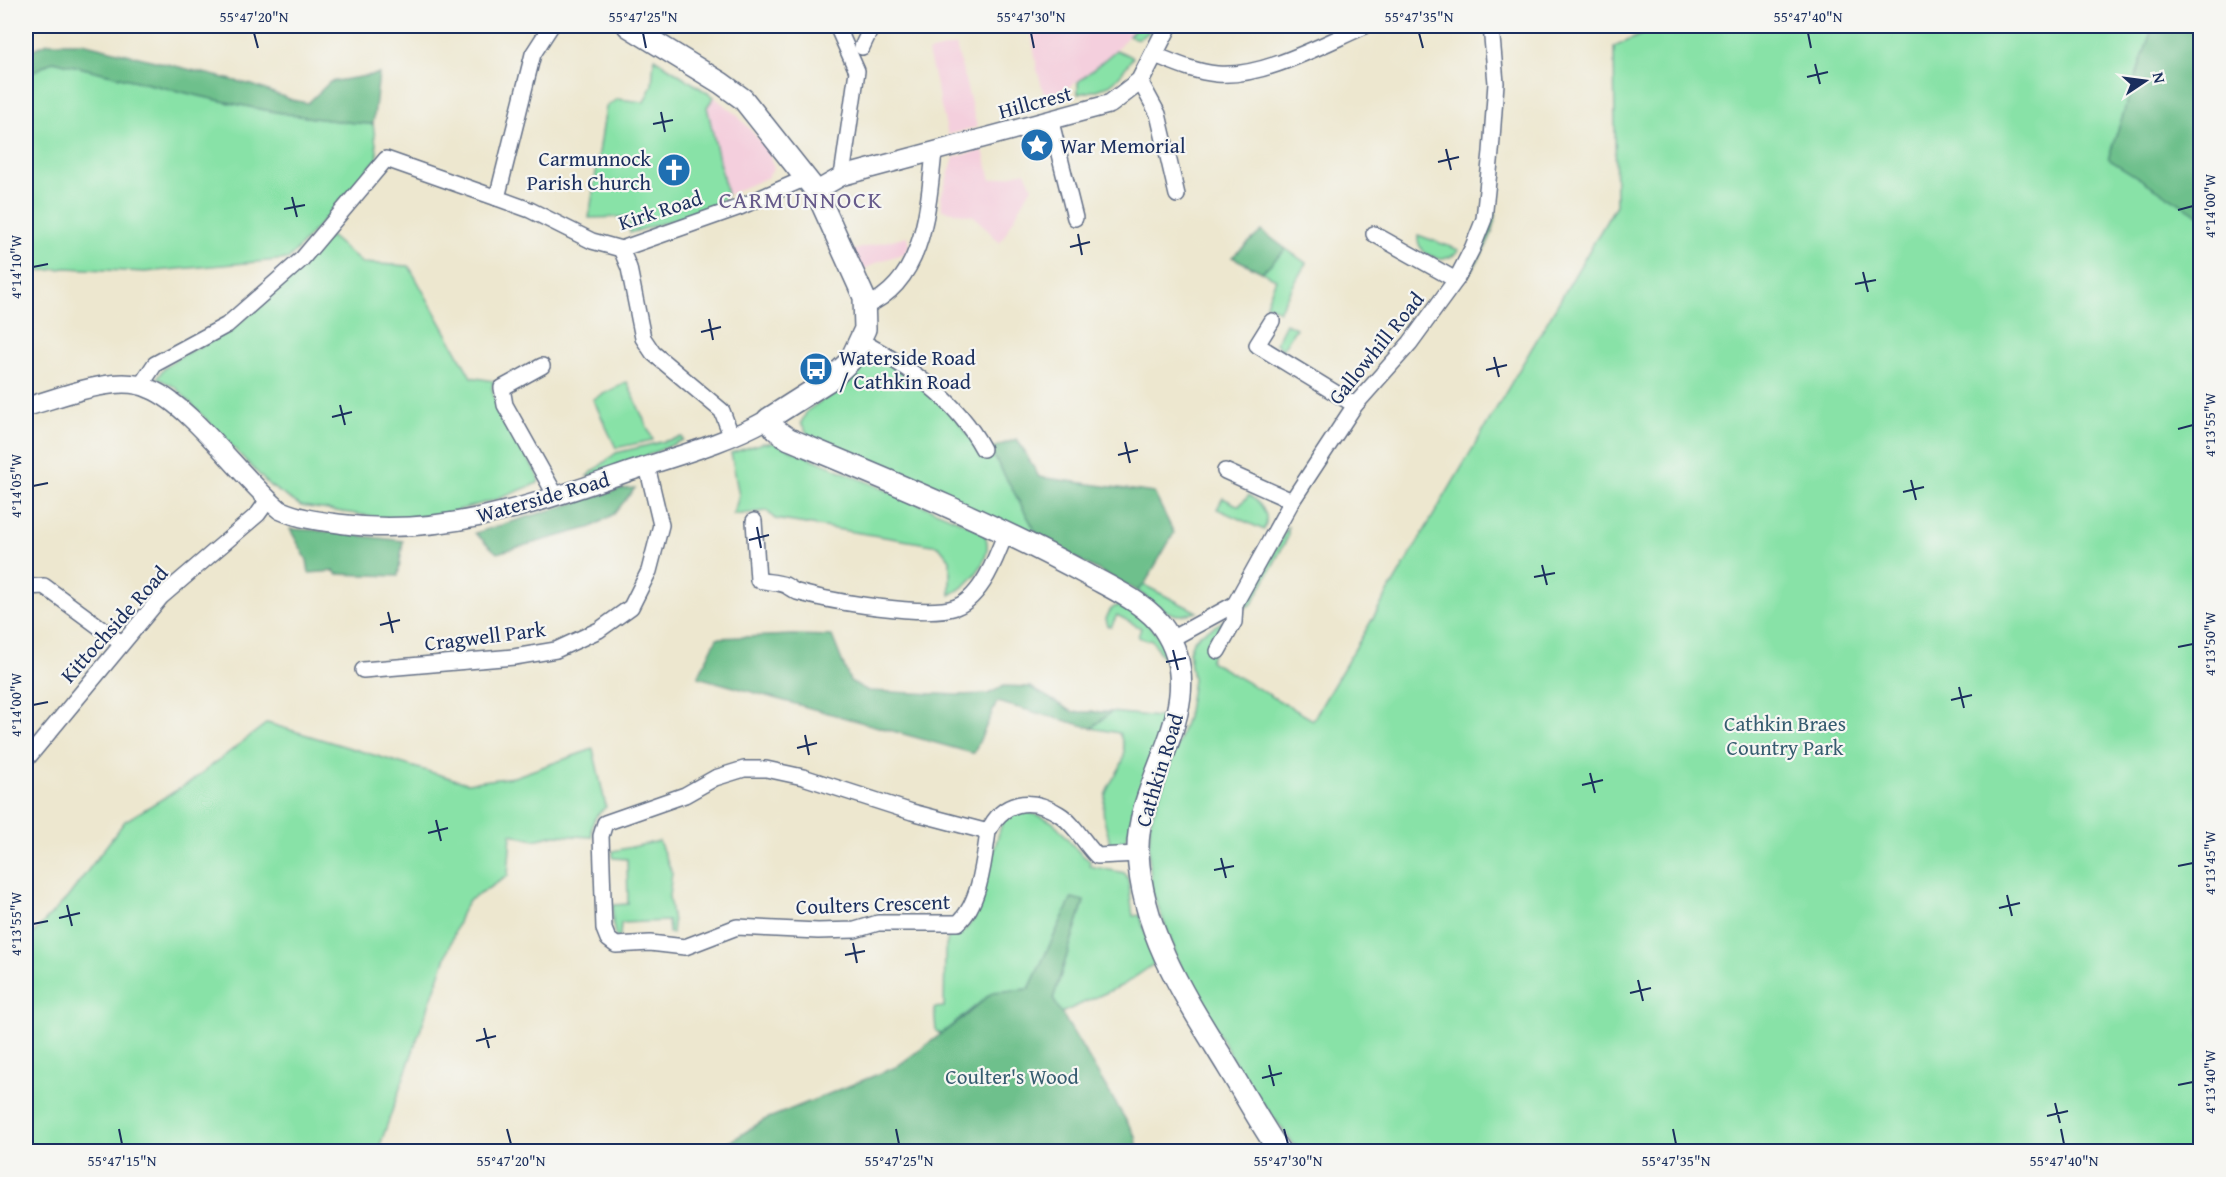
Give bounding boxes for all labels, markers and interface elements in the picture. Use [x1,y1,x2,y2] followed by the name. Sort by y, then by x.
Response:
[220,6,289,27] text: 55°47'20"N
[609,6,678,27] text: 55°47'25"N
[997,6,1066,27] text: 55°47'30"N
[1385,6,1454,27] text: 55°47'35"N
[1774,6,1843,27] text: 55°47'40"N
[2115,51,2175,111] north arrow
[2147,70,2173,86] text: N
[995,77,1076,127] street label: Hillcrest
[1019,127,1055,163] place icon: War Memorial
[1060,130,1186,161] place label: War Memorial
[527,143,651,198] place label: Carmunnock Parish Church
[656,152,692,188] church icon: Carmunnock Parish Church
[2199,173,2220,238] text: 4°14'00"W
[614,182,707,238] street label: Kirk Road
[719,182,883,217] district label: CARMUNNOCK
[5,234,26,299] text: 4°14'10"W
[1321,284,1432,411] street label: Gallowhill Road
[839,342,977,397] place label: Waterside Road / Cathkin Road
[798,351,834,387] bus stop icon: Waterside Road / Cathkin Road
[2199,392,2220,457] text: 4°13'55"W
[5,453,26,518] text: 4°14'05"W
[473,463,614,531] street label: Waterside Road
[53,558,176,690] street label: Kittochside Road
[2199,611,2220,676] text: 4°13'50"W
[423,613,548,659] street label: Cragwell Park
[5,672,26,737] text: 4°14'00"W
[1724,708,1846,763] park label: Cathkin Braes Country Park
[1127,709,1191,831] street label: Cathkin Road
[2199,830,2220,895] text: 4°13'45"W
[795,886,951,922] street label: Coulters Crescent
[5,891,26,956] text: 4°13'55"W
[2199,1049,2220,1114] text: 4°13'40"W
[945,1061,1079,1092] park label: Coulter's Wood
[88,1150,157,1171] text: 55°47'15"N
[477,1150,546,1171] text: 55°47'20"N
[865,1150,934,1171] text: 55°47'25"N
[1254,1150,1323,1171] text: 55°47'30"N
[1642,1150,1711,1171] text: 55°47'35"N
[2030,1150,2099,1171] text: 55°47'40"N

